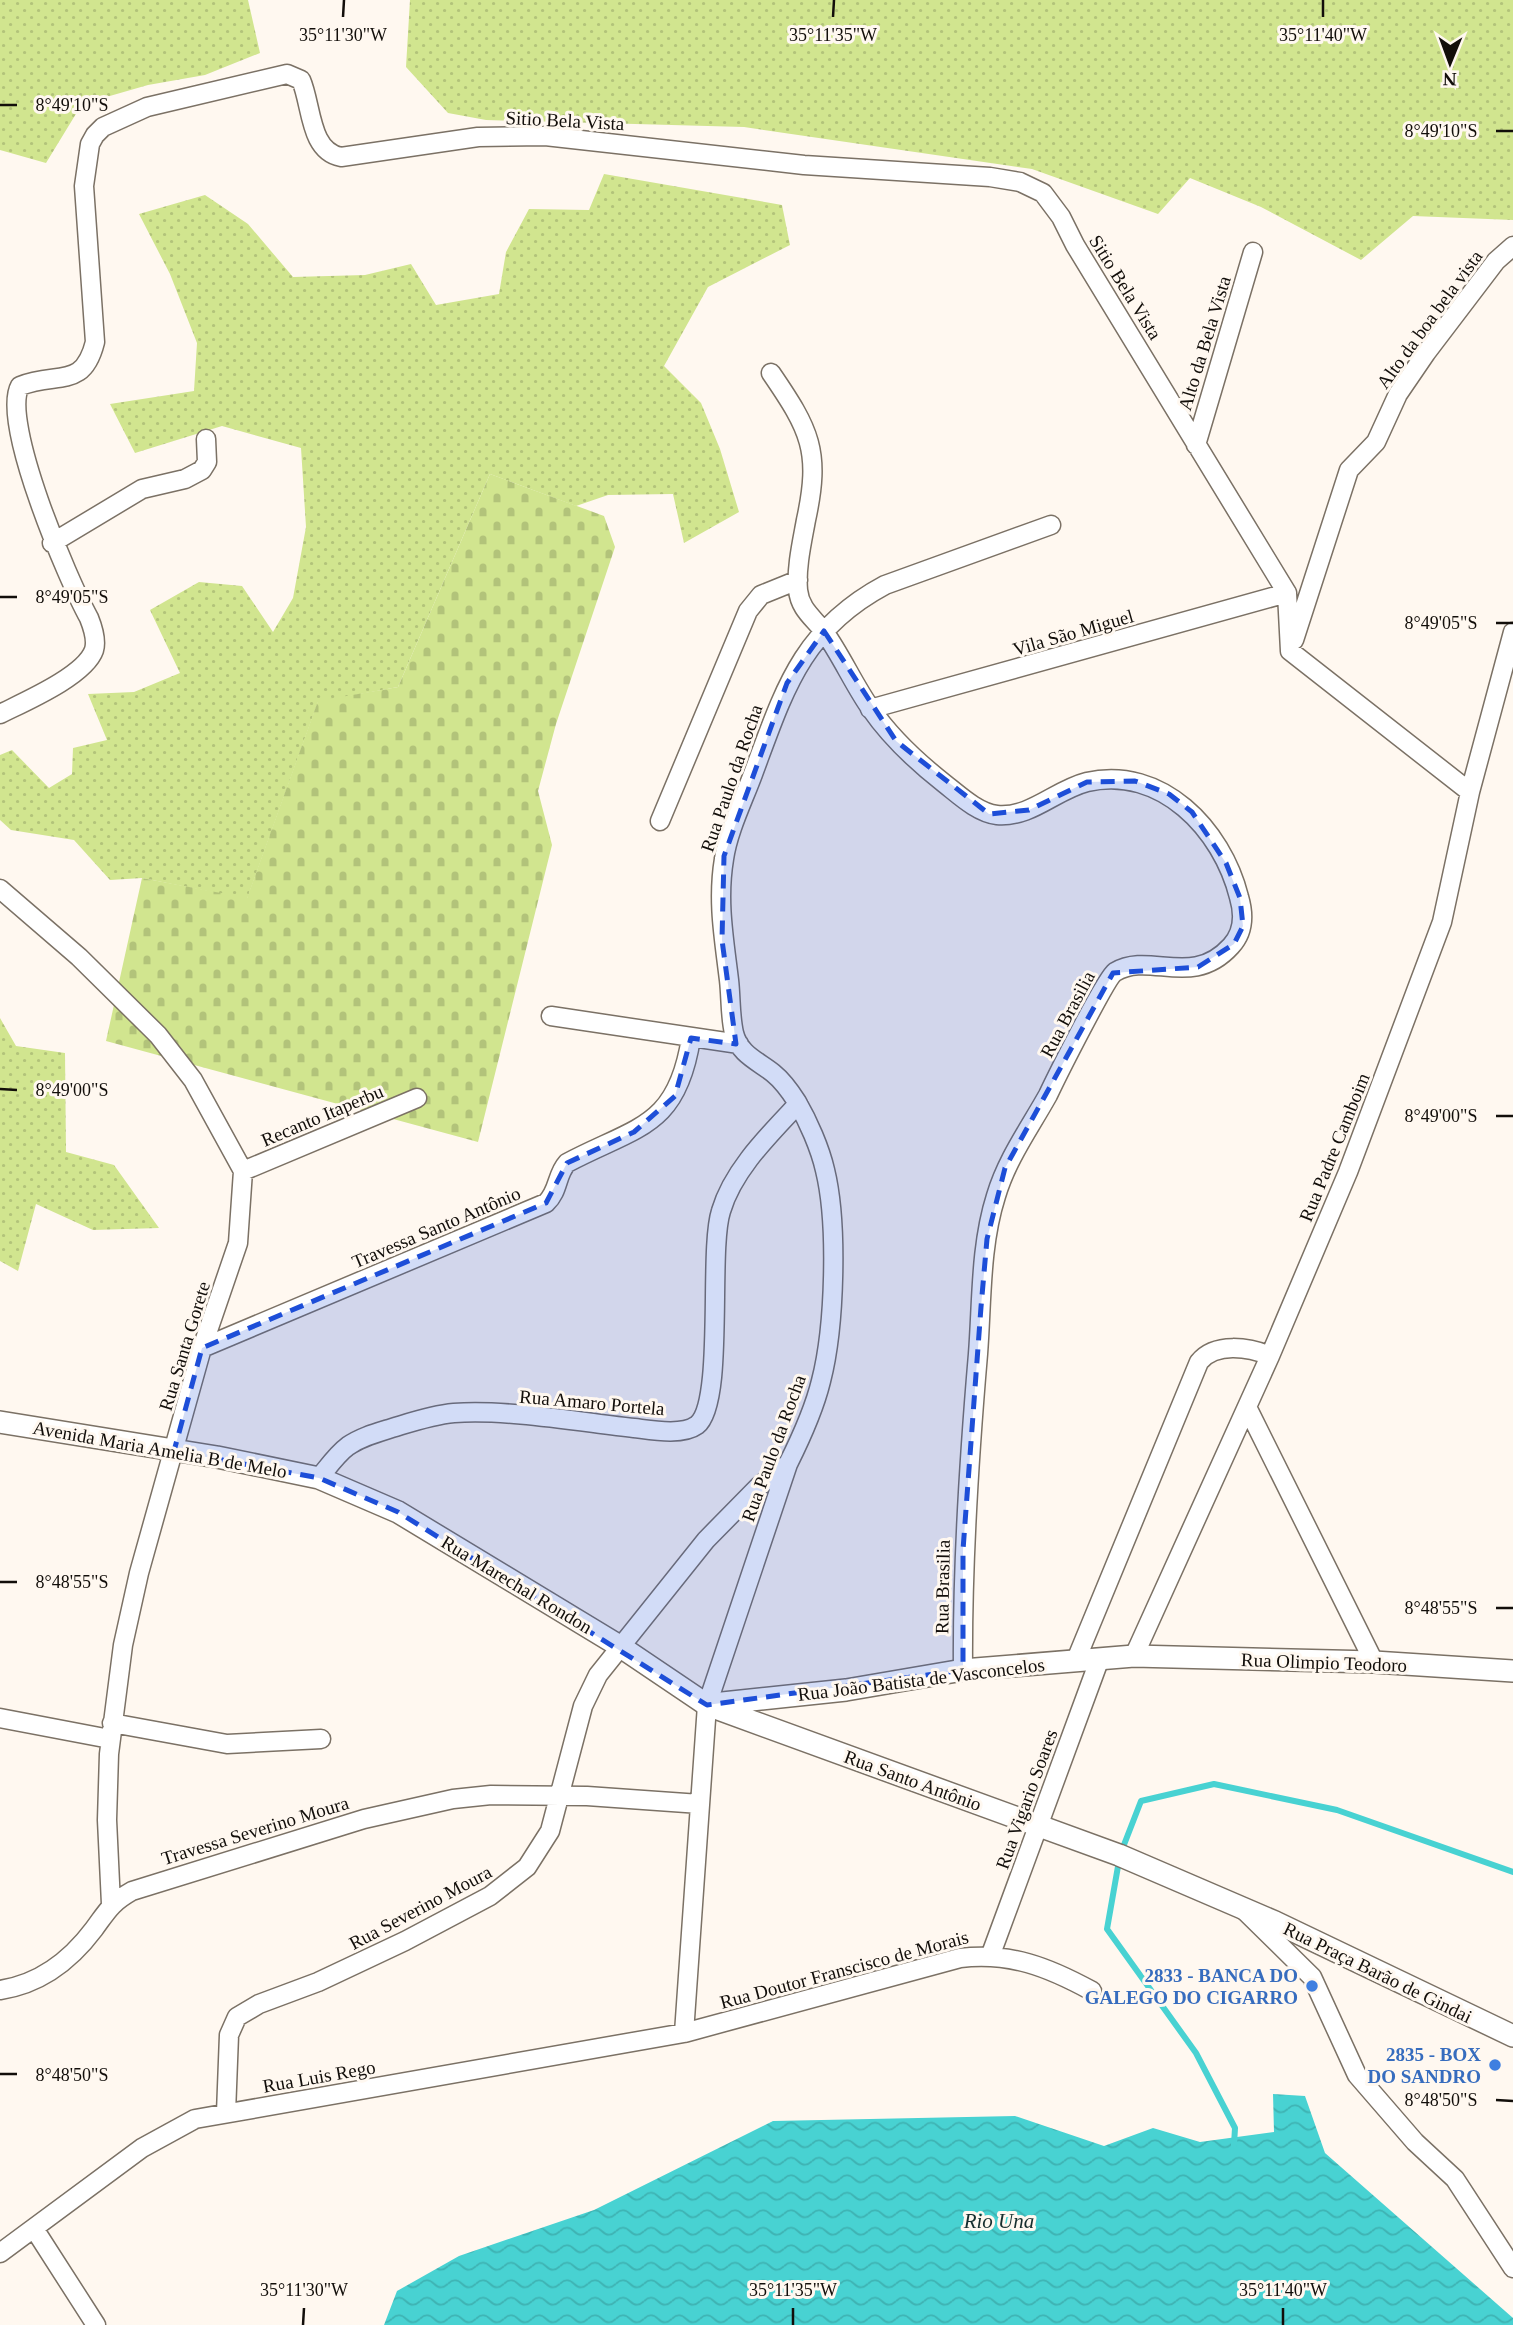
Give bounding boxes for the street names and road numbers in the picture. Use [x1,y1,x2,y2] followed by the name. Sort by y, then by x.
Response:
[505,107,625,134] street label: Sitio Bela Vista
[1085,231,1166,344] street label: Sitio Bela Vista
[1372,246,1487,392] street label: Alto da boa bela vista
[1174,273,1235,413] street label: Alto da Bela Vista
[1010,605,1136,660] street label: Vila São Miguel
[696,701,767,855] street label: Rua Paulo da Rocha
[1036,967,1099,1061] street label: Rua Brasilia
[1295,1070,1374,1225] street label: Rua Padre Camboim
[258,1080,387,1151] street label: Recanto Itaperbu
[349,1182,524,1272] street label: Travessa Santo Antônio
[155,1279,214,1413] street label: Rua Santa Gorete
[737,1371,810,1524] street label: Rua Paulo da Rocha
[518,1386,666,1419] street label: Rua Amaro Portela
[31,1417,289,1482] street label: Avenida Maria Amelia B de Melo
[438,1531,596,1638] street label: Rua Marechal Rondon
[931,1539,954,1634] street label: Rua Brasilia
[1241,1649,1407,1676] street label: Rua Olimpio Teodoro
[796,1654,1046,1705] street label: Rua João Batista de Vasconcelos
[991,1726,1062,1872] street label: Rua Vigario Soares
[841,1746,984,1815] street label: Rua Santo Antônio
[159,1792,352,1869] street label: Travessa Severino Moura
[345,1861,496,1954] street label: Rua Severino Moura
[1280,1918,1475,2027] street label: Rua Praça Barão de Gindai
[718,1926,971,2013] street label: Rua Doutor Franscisco de Morais
[261,2056,377,2097] street label: Rua Luis Rego

